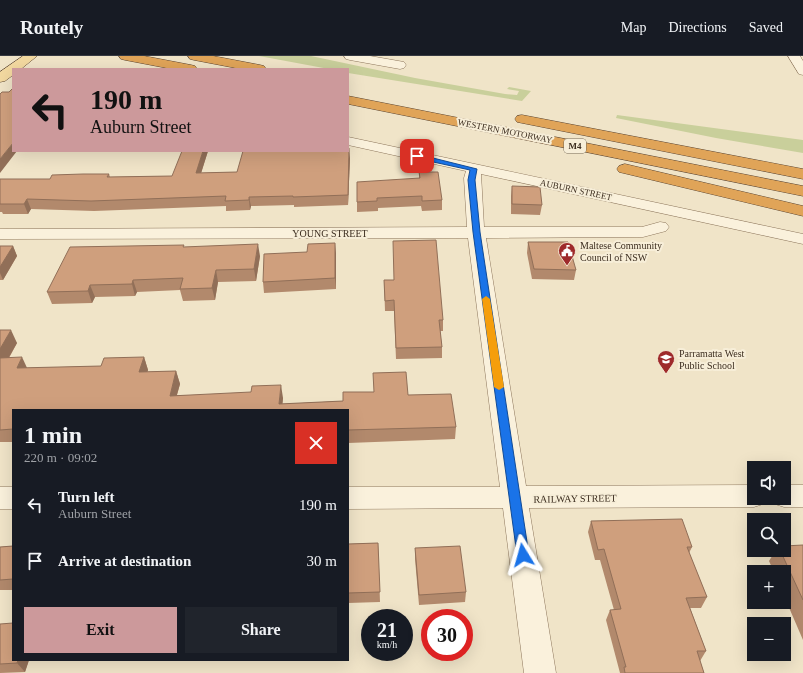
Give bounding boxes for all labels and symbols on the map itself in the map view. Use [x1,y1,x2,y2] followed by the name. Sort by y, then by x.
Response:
[457,117,554,145] street label: WESTERN MOTORWAY
[400,139,434,173] pin
[564,139,586,153] road number: M4
[539,177,613,203] street label: AUBURN STREET
[292,228,368,239] street label: YOUNG STREET
[580,240,662,263] place label: Maltese Community Council of NSW
[557,241,577,266] public building icon: Maltese Community Council of NSW
[679,348,745,371] place label: Parramatta West Public School
[656,349,676,374] school or university icon: Parramatta West Public School
[533,492,617,505] street label: RAILWAY STREET
[502,534,544,576] position arrow
[421,609,473,661] speed limit sign: 30

